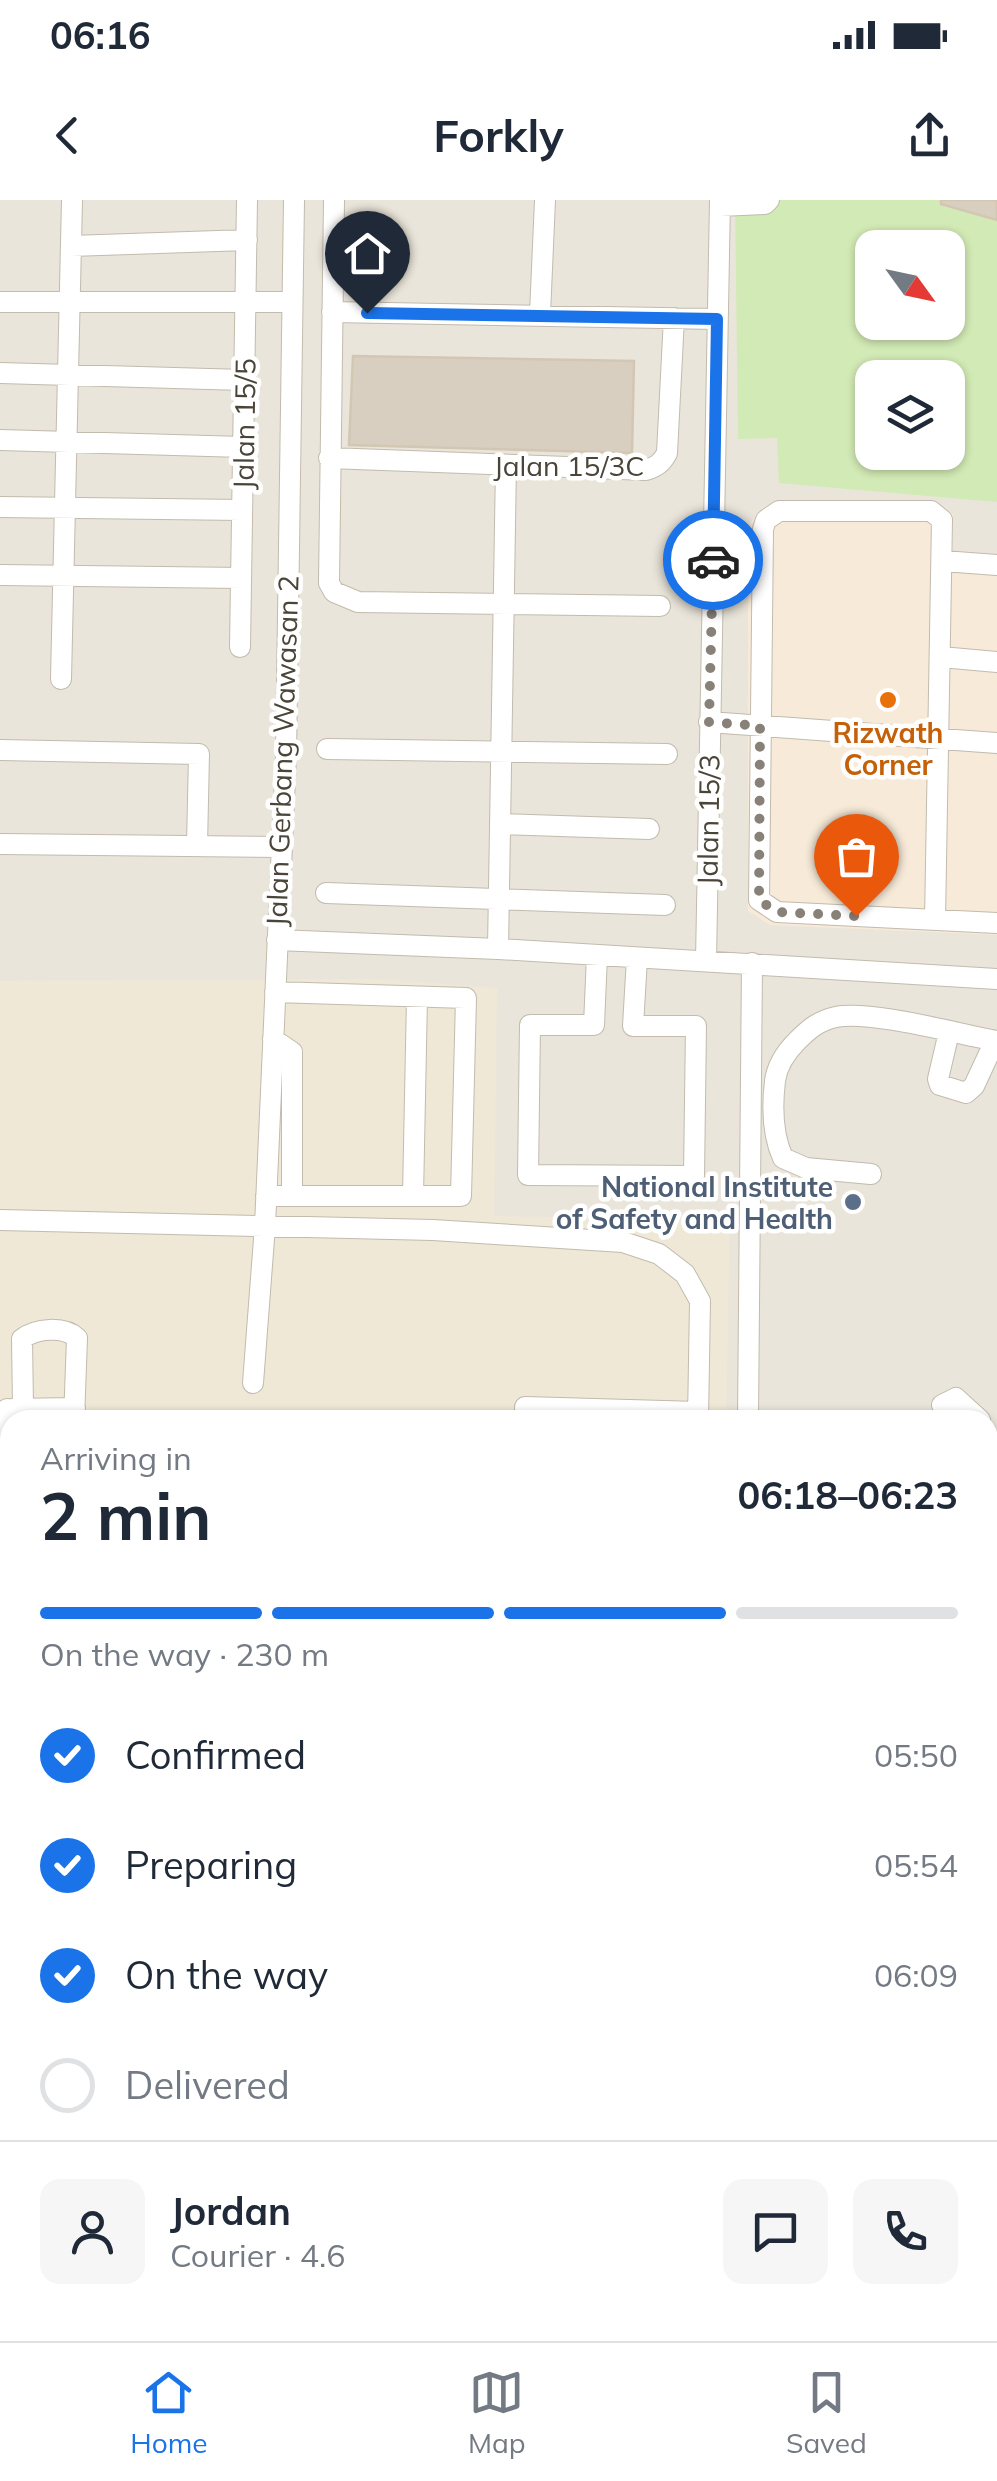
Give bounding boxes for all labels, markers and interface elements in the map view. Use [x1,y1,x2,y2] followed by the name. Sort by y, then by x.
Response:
[50,11,151,59] text: 06:16
[433,107,564,163] text: Forkly
[40,108,95,163] icon: back
[902,108,957,163] icon: share
[325,211,410,314] pin
[340,226,395,281] icon: home
[855,230,965,340] north arrow
[855,230,965,470] map controls
[225,358,263,490] street label: Jalan 15/5
[855,360,965,470] button: layers
[494,448,644,483] street label: Jalan 15/3C
[663,510,763,610] courier
[686,533,741,588] icon: car
[258,575,306,927] street label: Jalan Gerbang Wawasan 2
[877,689,899,711] marker: Rizwath Corner
[833,715,943,782] place label: Rizwath Corner
[689,754,727,886] street label: Jalan 15/3
[814,814,899,917] pin
[829,829,884,884] icon: bag
[556,1169,833,1236] place label: National Institute of Safety and Health
[842,1191,864,1213] marker: National Institute of Safety and Health
[40,1438,192,1478] text: Arriving in
[738,1471,958,1519] text: 06:18–06:23
[40,1475,211,1556] text: 2 min
[40,1634,329,1674] text: On the way · 230 m
[40,1728,95,1783] icon: check
[125,1731,306,1779] text: Confirmed
[874,1735,958,1775] text: 05:50
[40,1838,95,1893] icon: check
[125,1841,297,1889] text: Preparing
[874,1845,958,1885] text: 05:54
[40,1948,95,2003] icon: check
[125,1951,328,1999] text: On the way
[874,1955,958,1995] text: 06:09
[125,2061,290,2109] text: Delivered
[40,2179,145,2284] button: person
[723,2179,828,2284] button: chat
[853,2179,958,2284] button: phone
[170,2187,291,2235] text: Jordan
[170,2235,346,2275] text: Courier · 4.6
[130,2365,207,2460] tab: Home
[468,2365,526,2460] tab: Map
[786,2365,867,2460] tab: Saved

